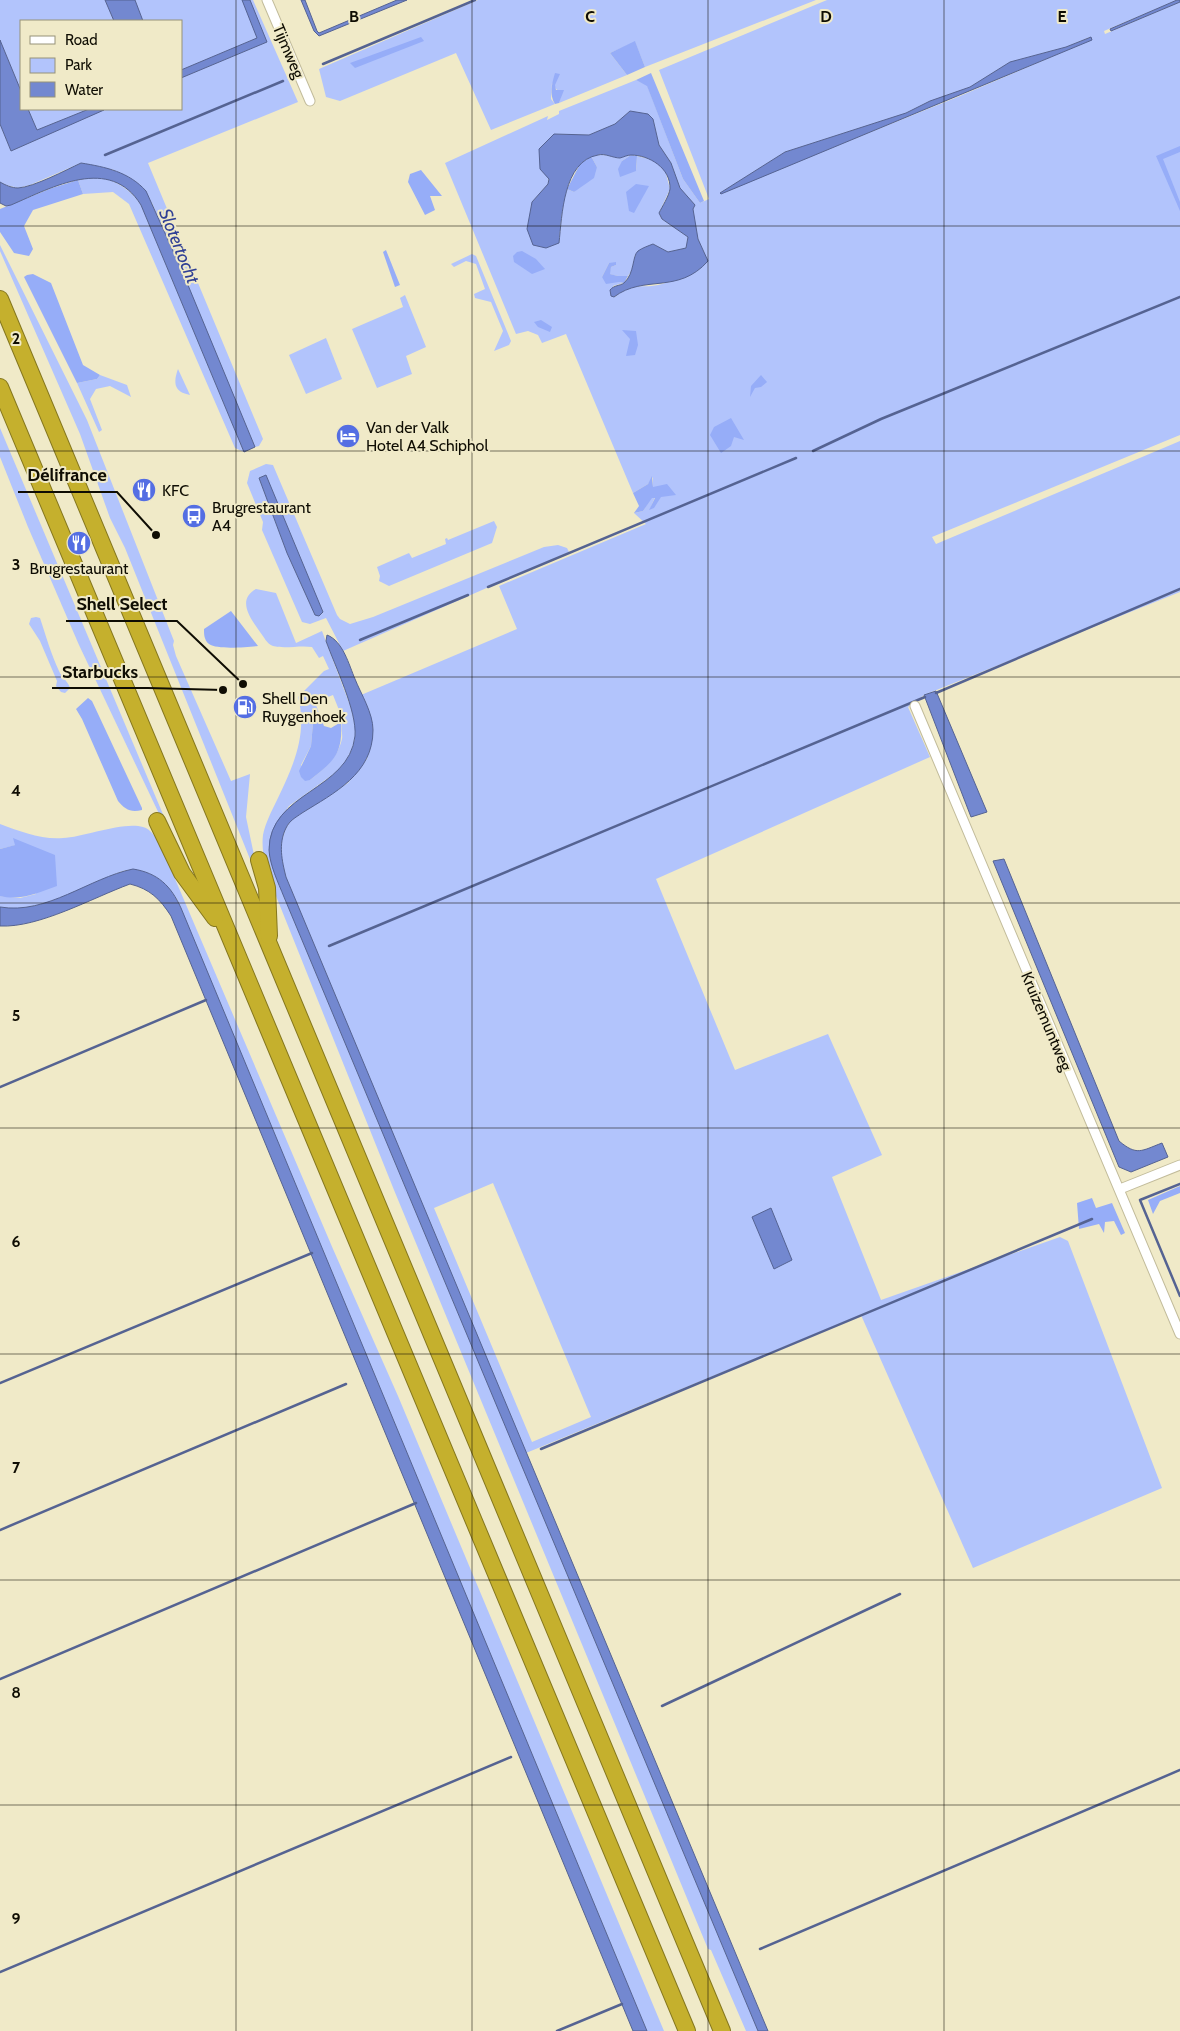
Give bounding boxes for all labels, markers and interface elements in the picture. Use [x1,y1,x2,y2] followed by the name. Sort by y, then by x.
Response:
[349,7,359,26] text: B
[585,7,595,26] text: C
[820,7,832,26] text: D
[1057,7,1067,26] text: E
[20,20,182,110] legend
[269,21,309,82] street label: Tijmweg
[65,31,98,49] text: Road
[65,56,92,74] text: Park
[65,81,103,99] text: Water
[154,205,204,287] water label: Slotertocht
[12,329,20,348] text: 2
[366,418,488,455] place label: Van der Valk Hotel A4 Schiphol
[335,423,361,449] hotel icon: Van der Valk Hotel A4 Schiphol
[18,459,117,492] callout: Délifrance
[27,464,107,486] text: Délifrance
[131,477,157,503] restaurant icon: KFC
[162,481,189,500] place label: KFC
[212,498,311,535] place label: Brugrestaurant A4
[181,503,207,529] bus stop icon: Brugrestaurant A4
[66,530,92,556] restaurant icon: Brugrestaurant
[12,555,20,574] text: 3
[30,559,129,578] place label: Brugrestaurant
[66,588,177,621] callout: Shell Select
[76,593,168,615] text: Shell Select
[52,655,148,688] callout: Starbucks
[62,661,138,683] text: Starbucks
[262,689,347,726] place label: Shell Den Ruygenhoek
[232,694,258,720] fuel station icon: Shell Den Ruygenhoek
[11,781,21,800] text: 4
[1017,969,1076,1075] street label: Kruizemuntweg
[12,1006,20,1025] text: 5
[12,1232,21,1251] text: 6
[12,1458,21,1477] text: 7
[11,1683,21,1702] text: 8
[12,1909,21,1928] text: 9

